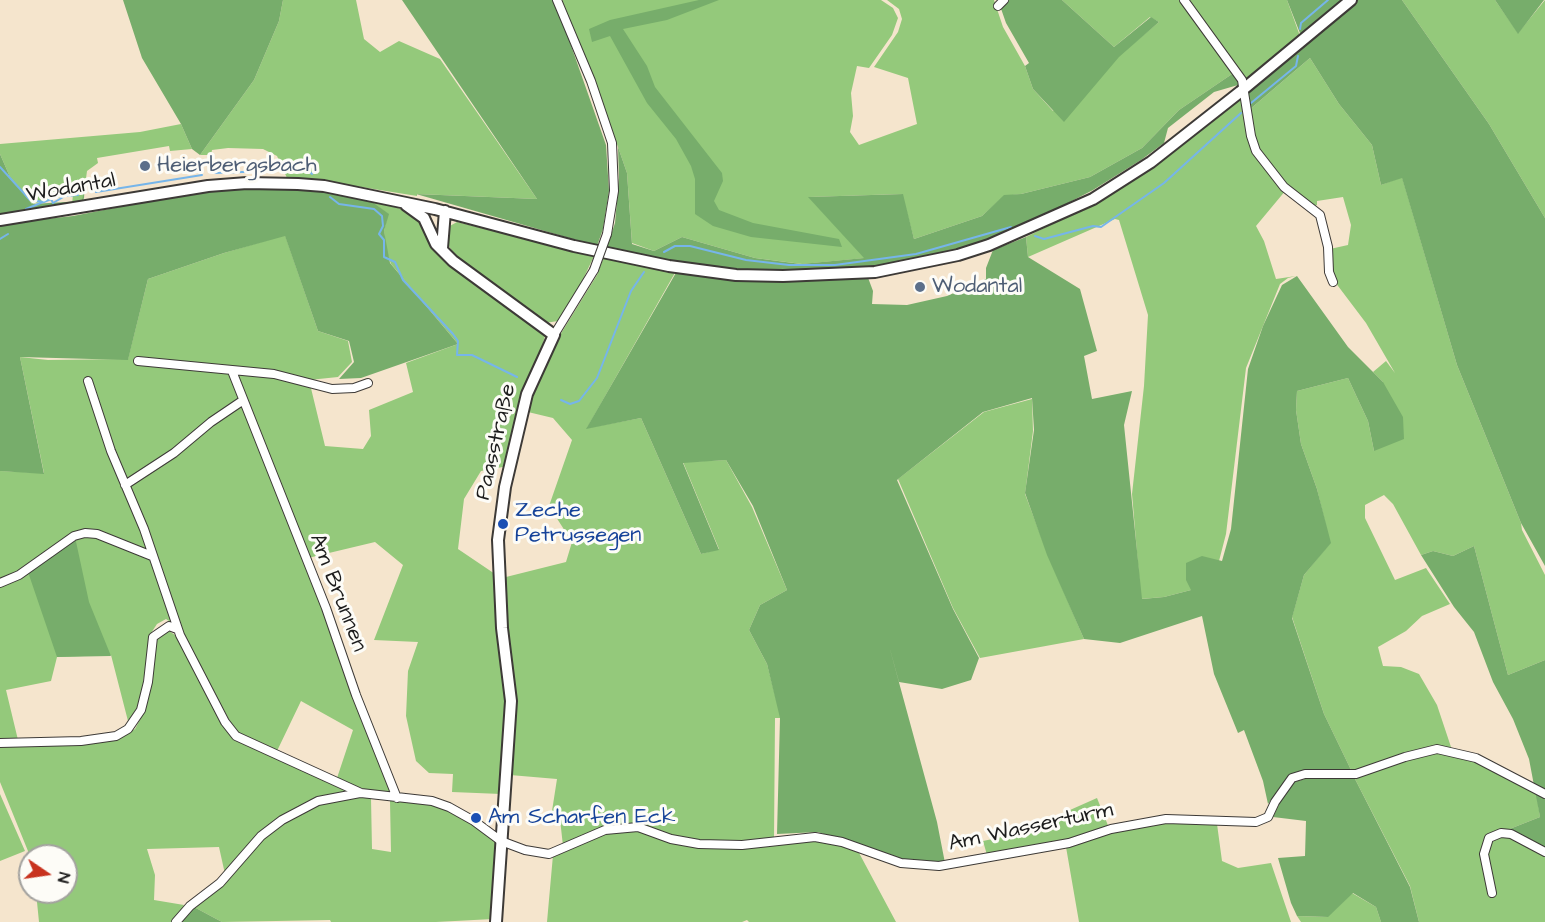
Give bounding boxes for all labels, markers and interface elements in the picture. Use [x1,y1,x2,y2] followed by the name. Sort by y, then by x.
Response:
[157,153,317,179] place label: Heierbergsbach
[138,159,152,173] marker: Heierbergsbach
[24,168,118,210] street label: Wodantal
[932,274,1022,300] place label: Wodantal
[913,280,927,294] marker: Wodantal
[471,381,523,503] street label: Paasstraße
[515,498,641,550] place label: Zeche Petrussegen
[496,517,510,531] marker: Zeche Petrussegen
[302,530,372,656] street label: Am Brunnen
[946,798,1116,858] street label: Am Wasserturm
[488,805,676,831] place label: Am Scharfen Eck
[469,811,483,825] marker: Am Scharfen Eck
[18,844,78,904] north arrow
[52,870,75,885] text: N

